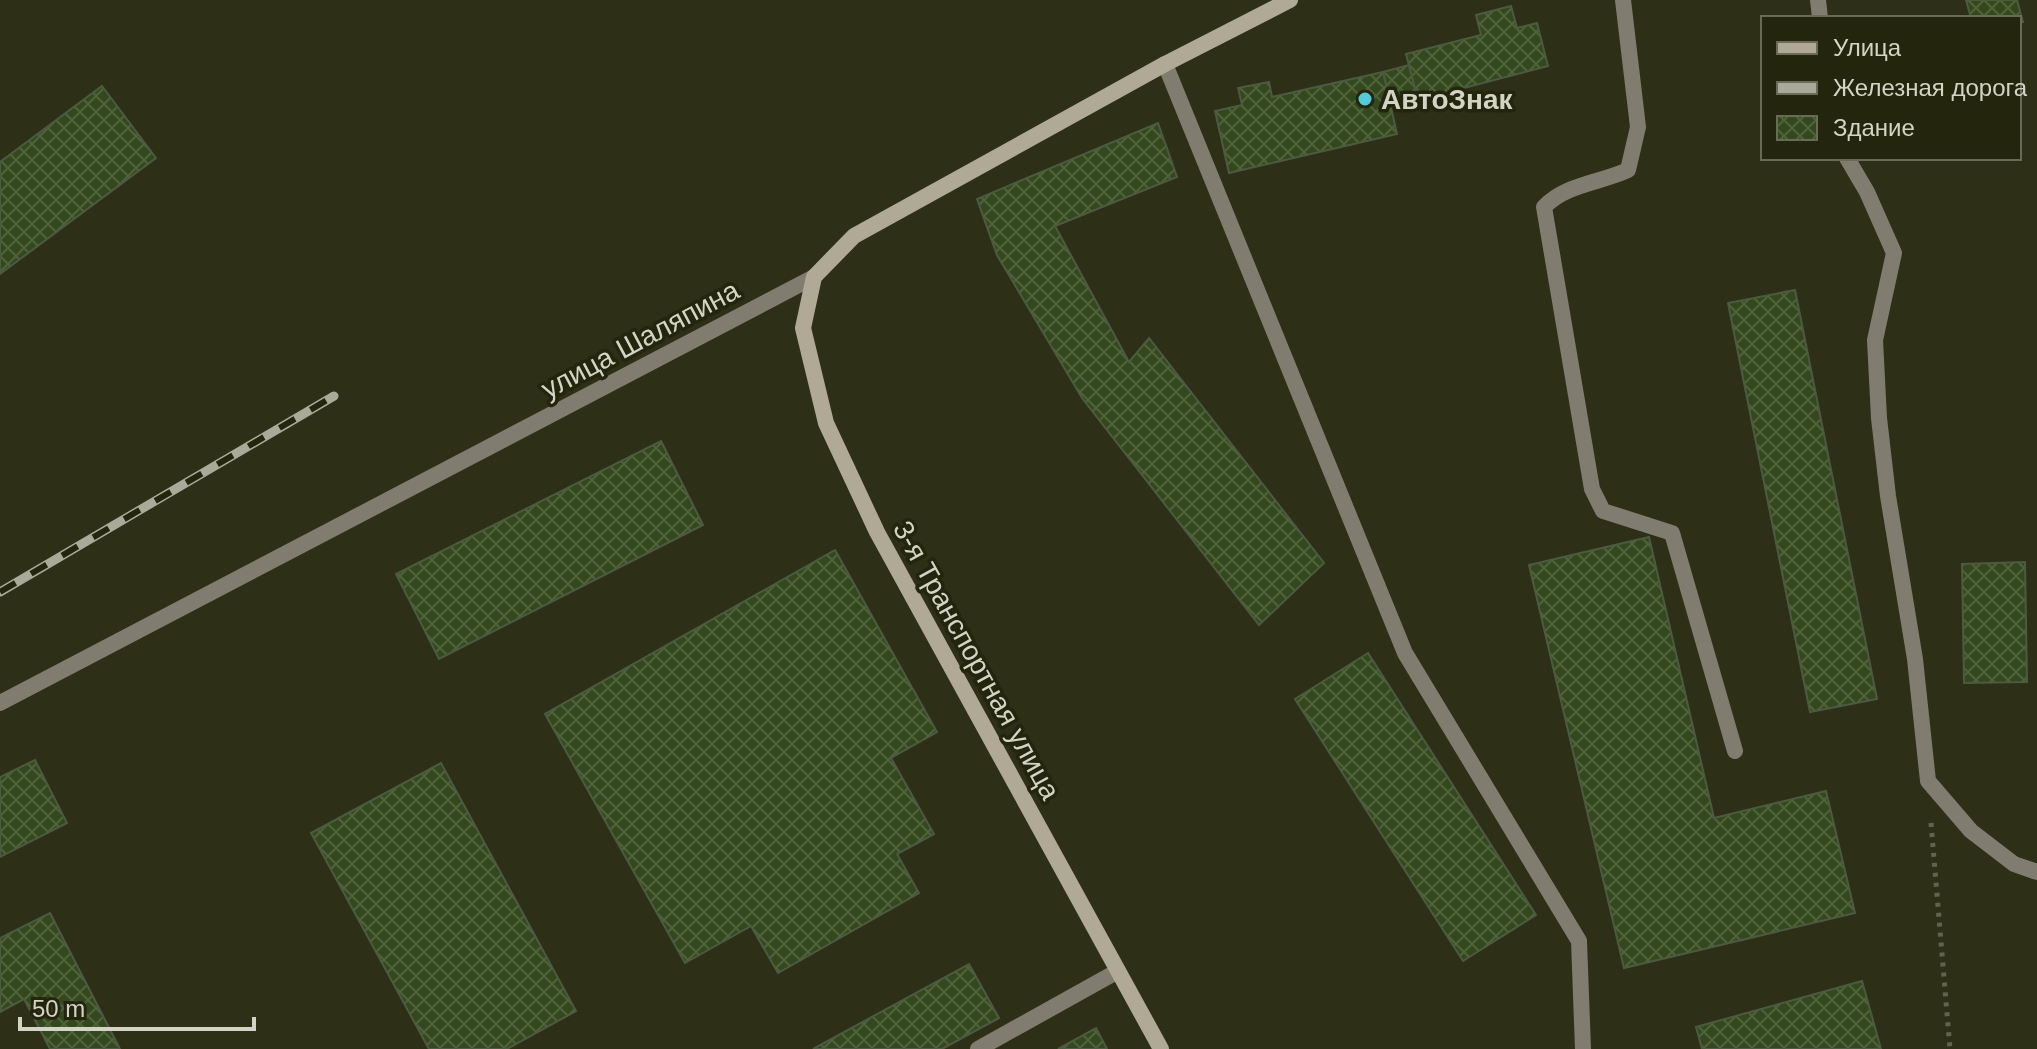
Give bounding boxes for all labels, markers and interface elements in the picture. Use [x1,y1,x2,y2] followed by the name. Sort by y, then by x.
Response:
[1761,16,2021,160] legend
[1833,34,1902,61] text: Улица
[1833,74,2028,101] text: Железная дорога
[1381,84,1514,115] place label: АвтоЗнак
[1356,90,1374,108] marker: АвтоЗнак
[1833,114,1915,141] text: Здание
[536,274,745,405] street label: улица Шаляпина
[887,516,1066,805] street label: 3-я Транспортная улица
[20,981,254,1031] scale bar
[32,995,85,1022] text: 50 m

